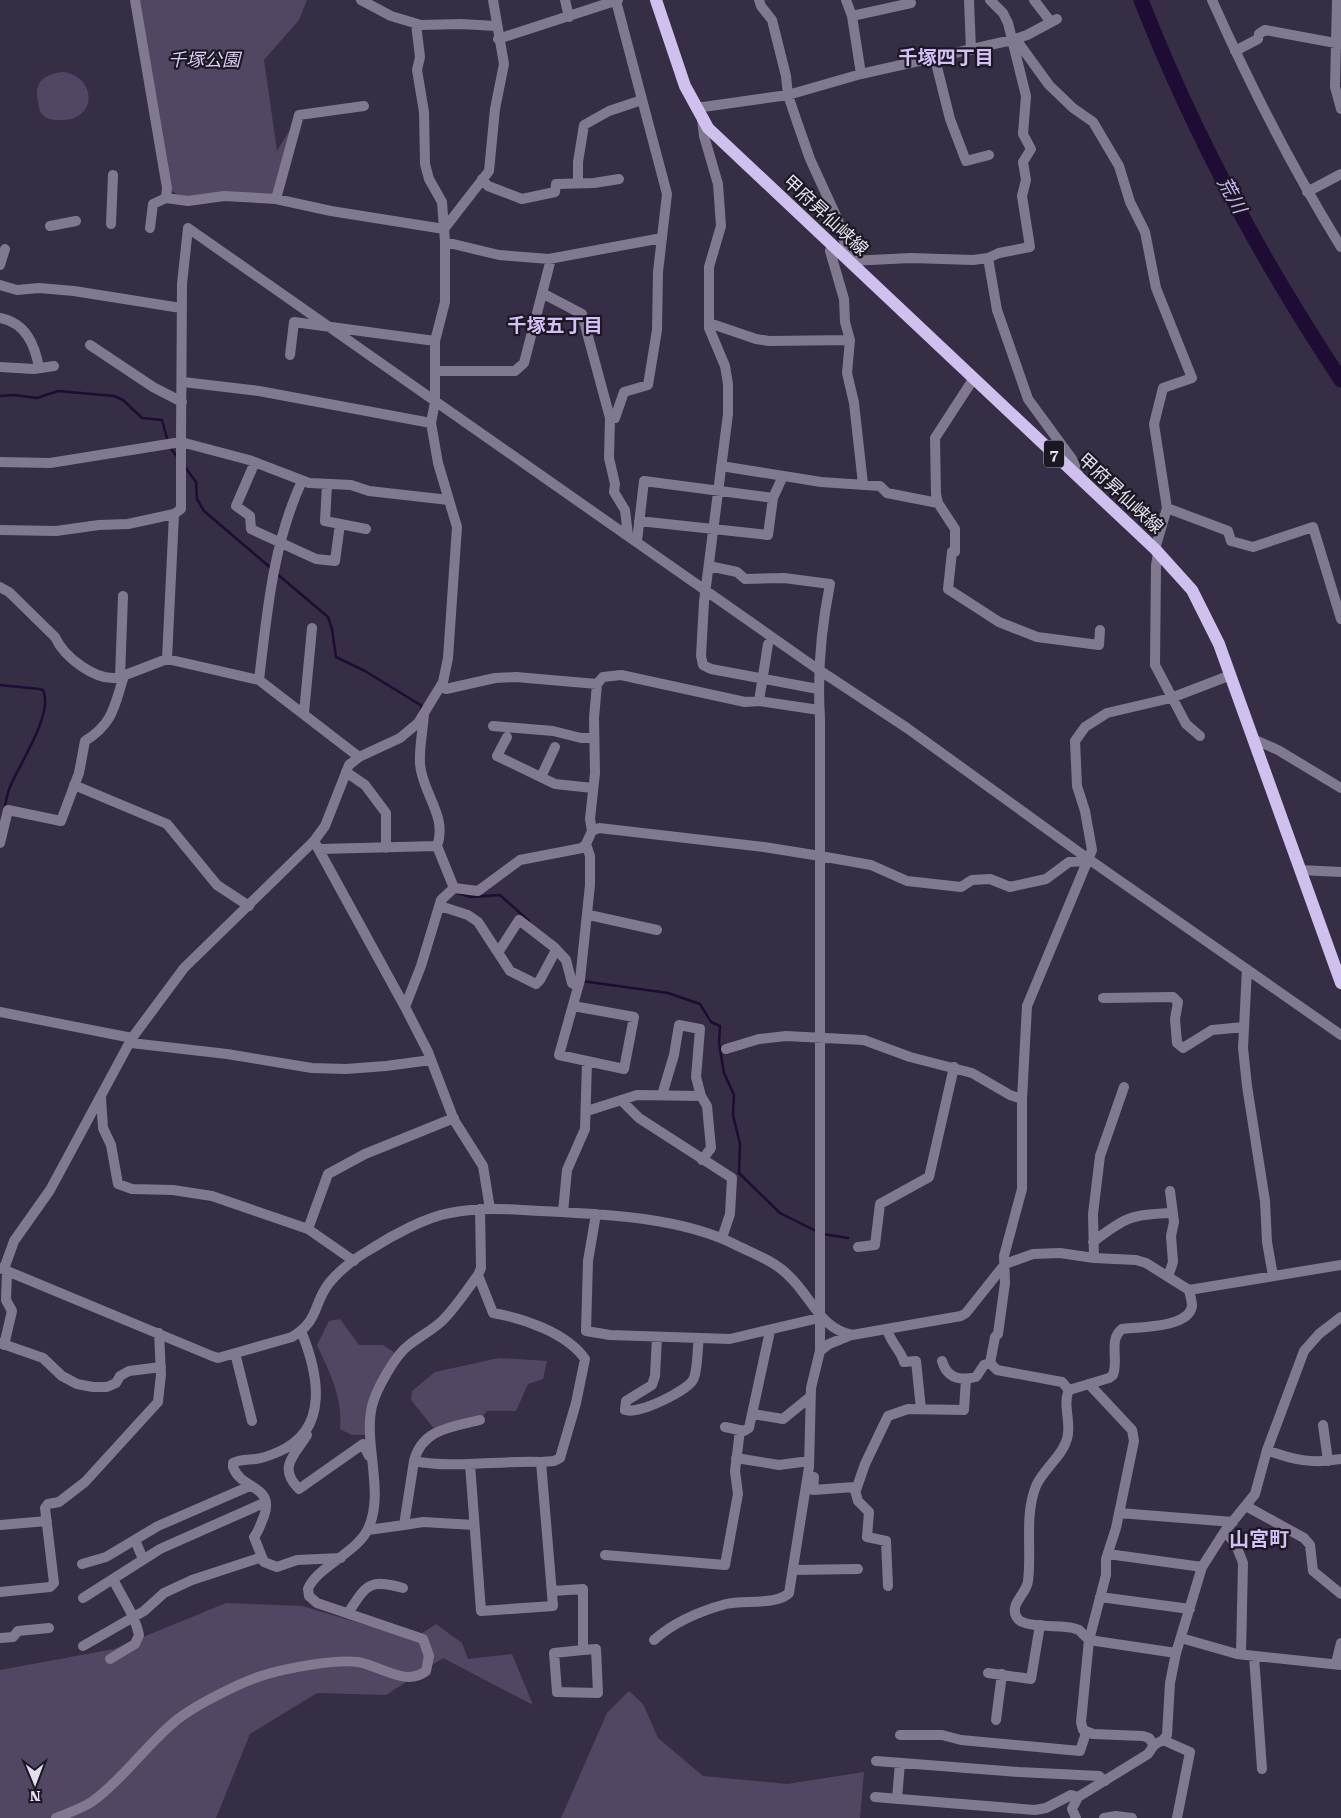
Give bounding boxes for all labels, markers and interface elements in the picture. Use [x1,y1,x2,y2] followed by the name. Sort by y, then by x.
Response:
[898,46,994,69] district label: 千塚四丁目
[168,49,243,70] park label: 千塚公園
[779,170,873,260] street label: 甲府昇仙峡線
[1213,173,1252,219] water label: 荒川
[507,314,603,337] district label: 千塚五丁目
[1044,440,1064,468] road number: 7
[1074,448,1168,538] street label: 甲府昇仙峡線
[1229,1527,1289,1551] district label: 山宮町
[10,1758,60,1808] north arrow
[29,1788,41,1804] text: N

